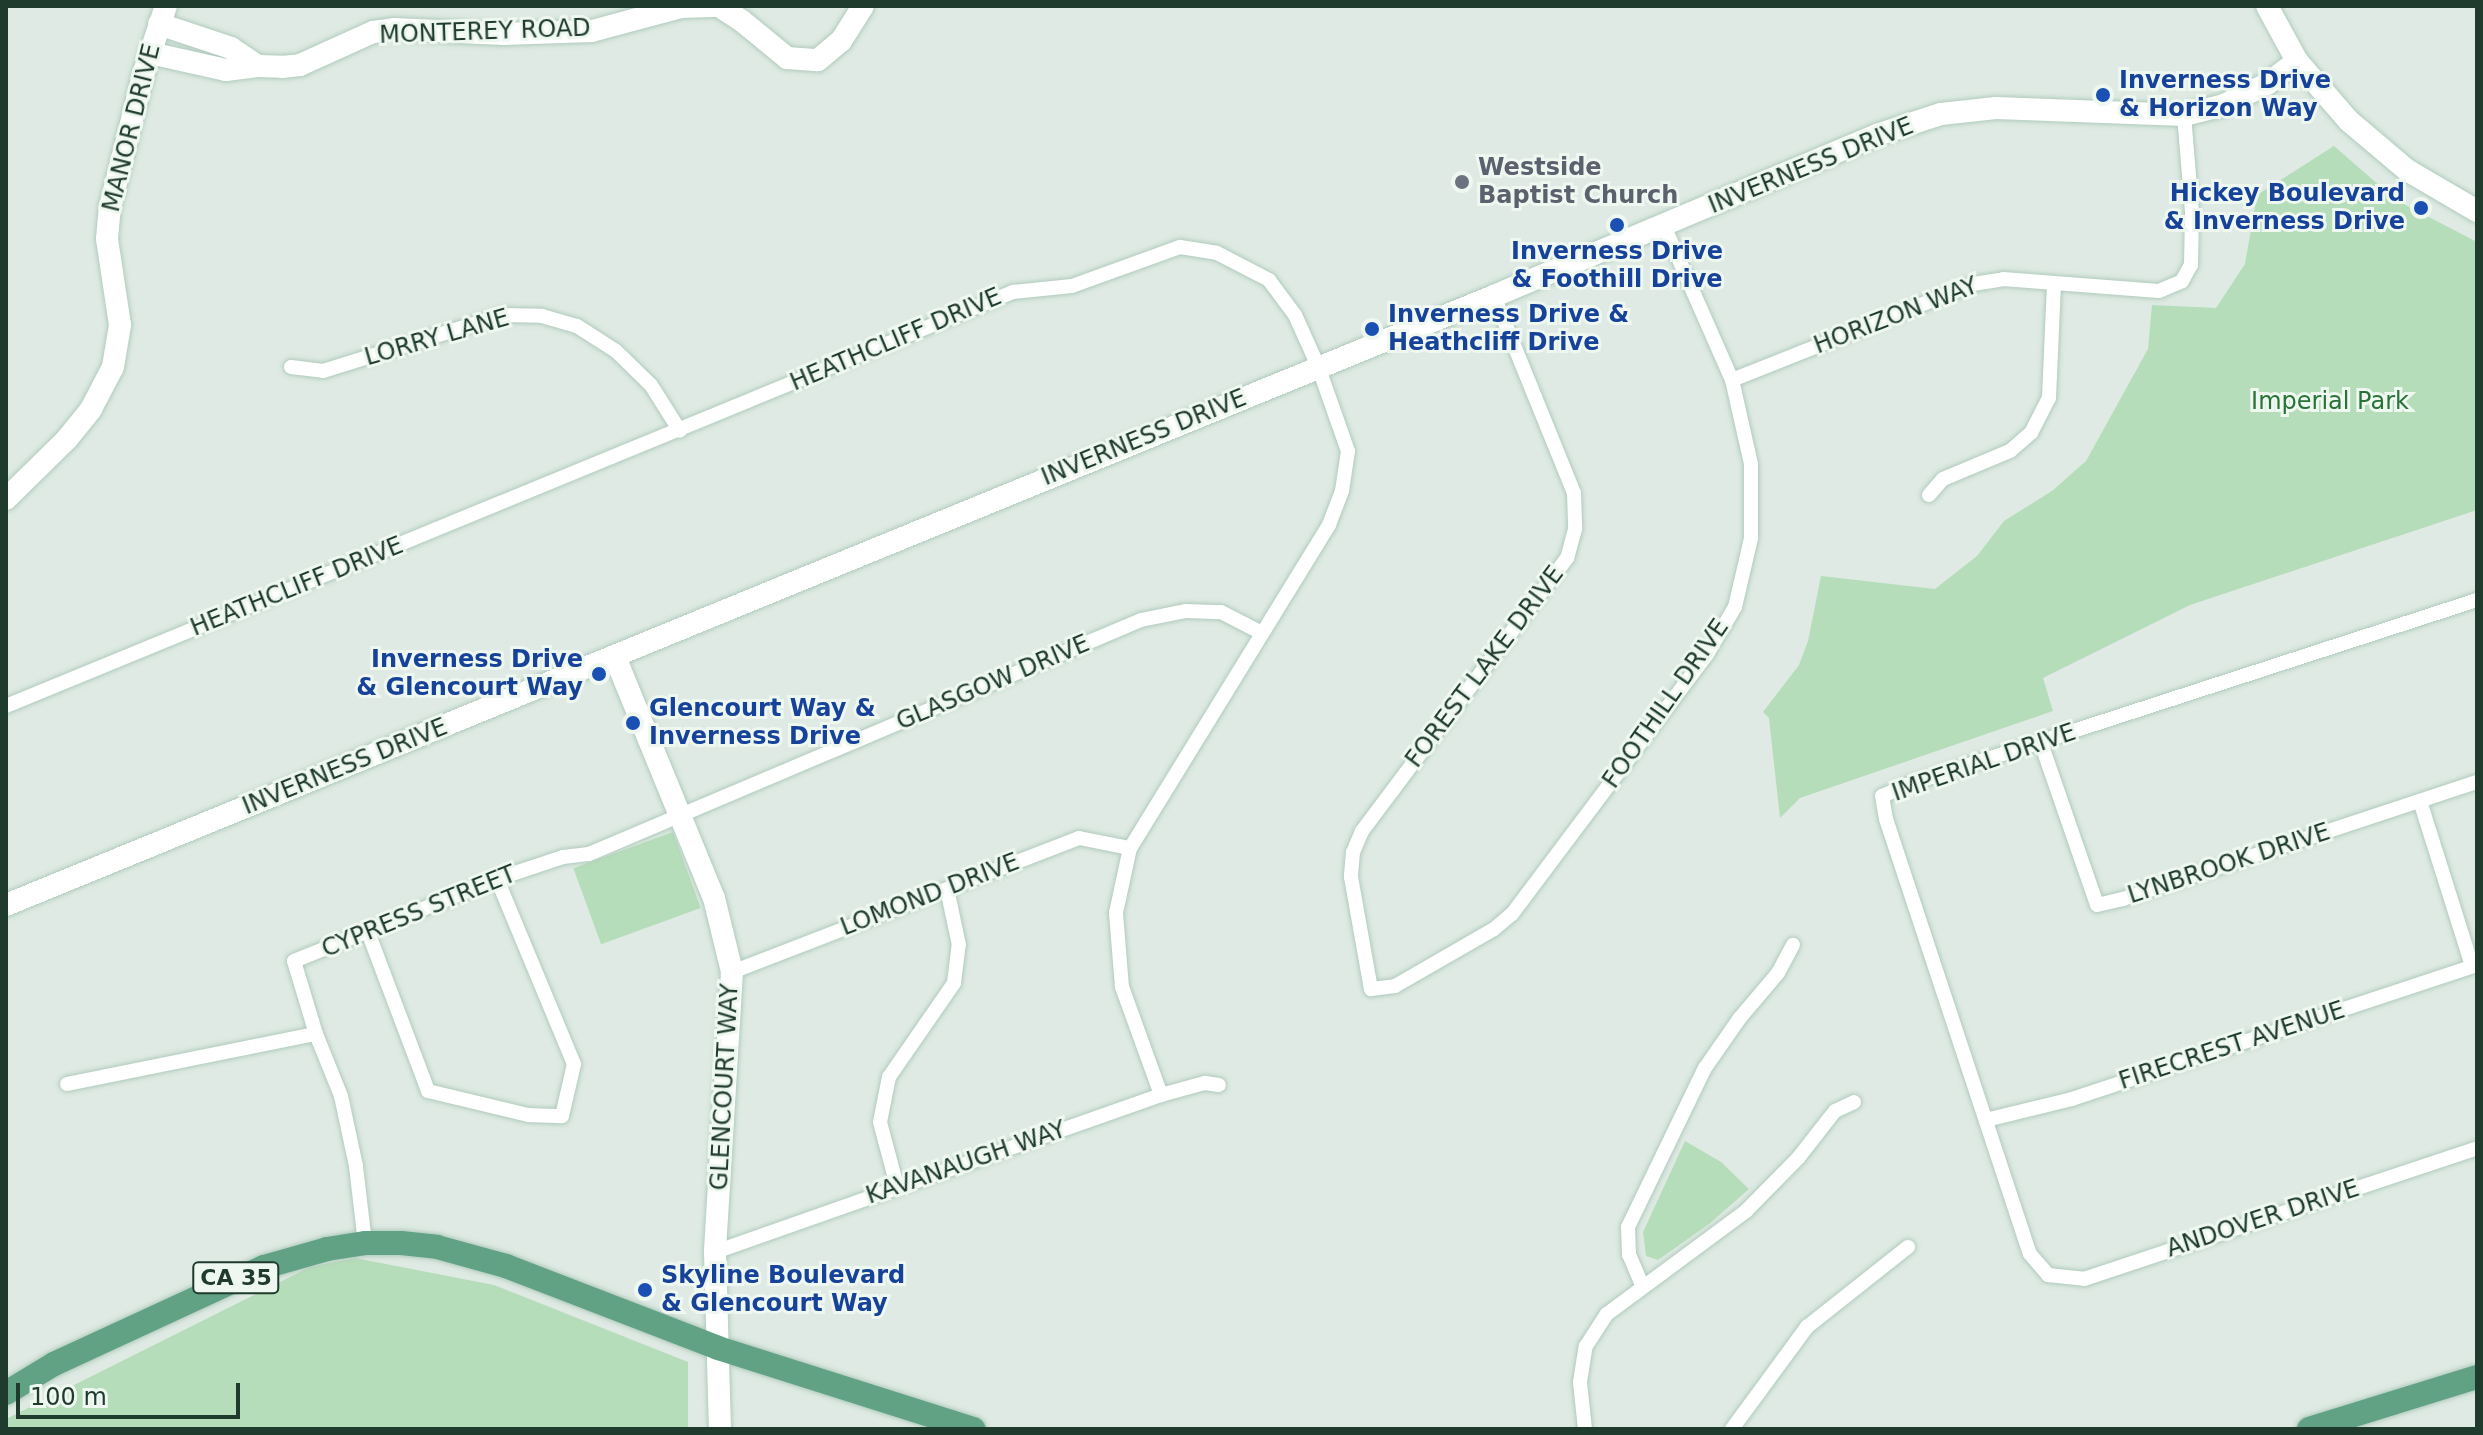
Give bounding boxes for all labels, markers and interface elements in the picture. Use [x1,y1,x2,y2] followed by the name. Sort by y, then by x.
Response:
[379,14,591,50] street label: MONTEREY ROAD
[97,41,167,215] street label: MANOR DRIVE
[2119,67,2331,123] place label: Inverness Drive & Horizon Way
[2094,86,2112,104] marker: Inverness Drive & Horizon Way
[1704,112,1918,220] street label: INVERNESS DRIVE
[1478,154,1678,210] place label: Westside Baptist Church
[1453,173,1471,191] marker: Westside Baptist Church
[2164,180,2405,236] place label: Hickey Boulevard & Inverness Drive
[2412,199,2430,217] marker: Hickey Boulevard & Inverness Drive
[1608,216,1626,234] marker: Inverness Drive & Foothill Drive
[1511,238,1723,294] place label: Inverness Drive & Foothill Drive
[1810,272,1982,360] street label: HORIZON WAY
[786,282,1006,398] street label: HEATHCLIFF DRIVE
[1388,301,1629,357] place label: Inverness Drive & Heathcliff Drive
[361,304,513,372] street label: LORRY LANE
[1363,320,1381,338] marker: Inverness Drive & Heathcliff Drive
[1037,384,1251,492] street label: INVERNESS DRIVE
[2251,388,2409,416] park label: Imperial Park
[186,531,408,643] street label: HEATHCLIFF DRIVE
[1400,561,1570,773] street label: FOREST LAKE DRIVE
[1597,614,1735,794] street label: FOOTHILL DRIVE
[892,629,1094,737] street label: GLASGOW DRIVE
[356,646,583,702] place label: Inverness Drive & Glencourt Way
[590,665,608,683] marker: Inverness Drive & Glencourt Way
[649,695,876,751] place label: Glencourt Way & Inverness Drive
[238,713,452,821] street label: INVERNESS DRIVE
[624,714,642,732] marker: Glencourt Way & Inverness Drive
[1888,718,2080,808] street label: IMPERIAL DRIVE
[2124,818,2334,910] street label: LYNBROOK DRIVE
[837,848,1023,942] street label: LOMOND DRIVE
[318,860,520,964] street label: CYPRESS STREET
[705,983,745,1191] street label: GLENCOURT WAY
[2115,996,2349,1096] street label: FIRECREST AVENUE
[862,1115,1070,1211] street label: KAVANAUGH WAY
[2163,1174,2363,1264] street label: ANDOVER DRIVE
[192,1260,280,1296] road number: CA 35
[661,1262,905,1318] place label: Skyline Boulevard & Glencourt Way
[636,1281,654,1299] marker: Skyline Boulevard & Glencourt Way
[20,1367,244,1417] scale bar
[30,1383,107,1411] text: 100 m

